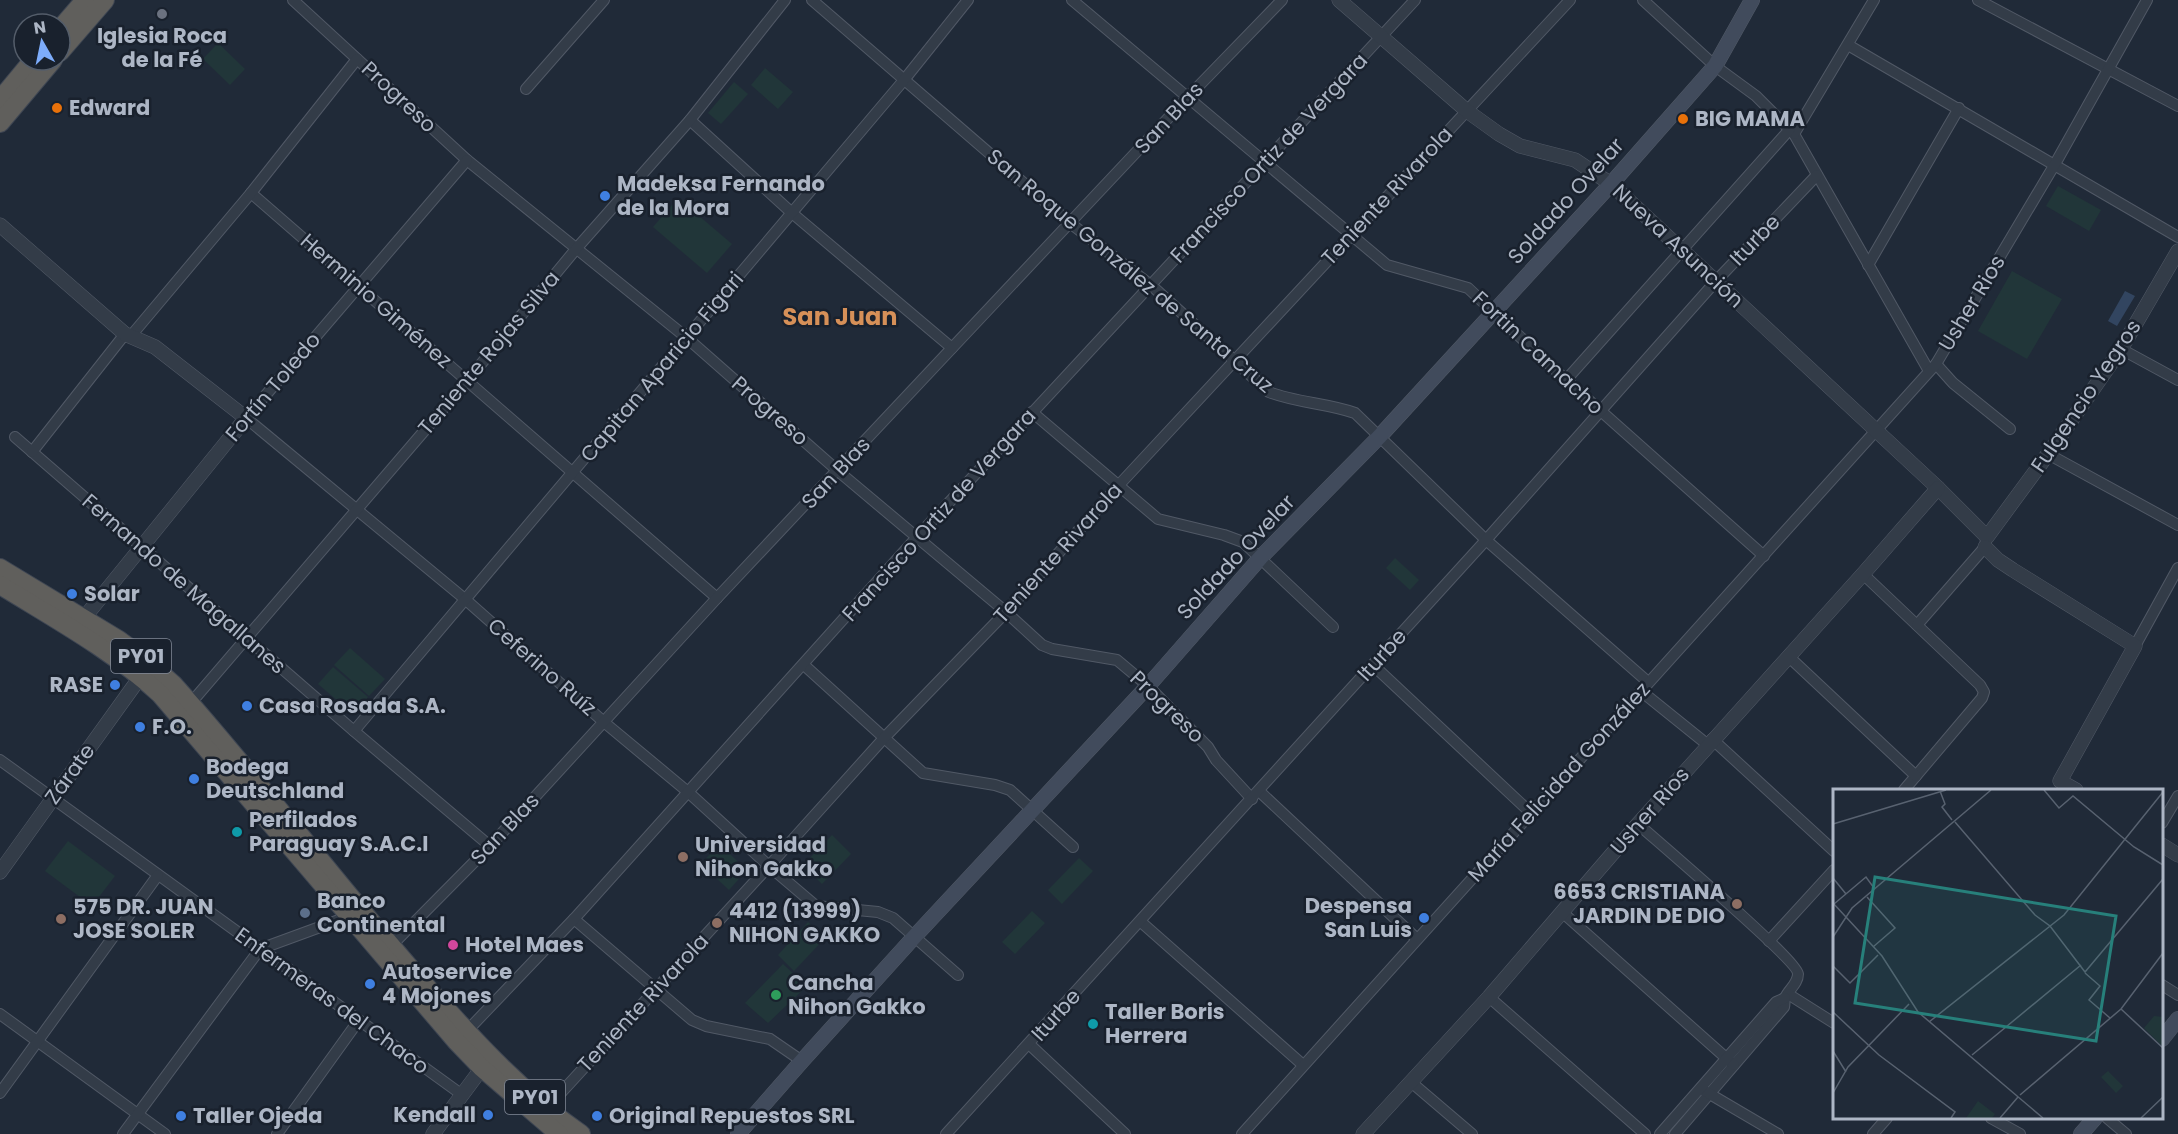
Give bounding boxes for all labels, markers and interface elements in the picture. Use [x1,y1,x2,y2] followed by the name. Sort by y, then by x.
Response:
[155,7,169,21] marker: Iglesia Roca de la Fé
[12,12,72,72] north arrow
[32,15,47,40] text: N
[97,21,227,74] place label: Iglesia Roca de la Fé
[1163,46,1374,269] street label: Francisco Ortiz de Vergara
[355,54,443,139] street label: Progreso
[1128,75,1210,160] street label: San Blas
[69,93,150,122] place label: Edward
[50,101,64,115] marker: Edward
[1695,104,1806,133] place label: BIG MAMA
[1676,112,1690,126] marker: BIG MAMA
[1315,120,1459,271] street label: Teniente Rivarola
[1501,131,1630,270] street label: Soldado Ovelar
[981,142,1280,399] street label: San Roque González de Santa Cruz
[617,169,825,222] place label: Madeksa Fernando de la Mora
[1606,177,1750,314] street label: Nueva Asunción
[598,189,612,203] marker: Madeksa Fernando de la Mora
[1723,208,1786,272] street label: Iturbe
[294,227,458,375] street label: Herminio Giménez
[1931,249,2012,356] street label: Usher Rios
[411,264,566,441] street label: Teniente Rojas Silva
[573,265,750,468] street label: Capitan Aparicio Figari
[1466,284,1610,421] street label: Fortin Camacho
[783,300,897,333] district label: San Juan
[2024,314,2148,478] street label: Fulgencio Yegros
[218,326,327,447] street label: Fortín Toledo
[726,369,815,452] street label: Progreso
[835,402,1042,627] street label: Francisco Ortiz de Vergara
[795,430,877,515] street label: San Blas
[987,476,1129,629] street label: Teniente Rivarola
[76,487,292,680] street label: Fernando de Magallanes
[1170,488,1301,625] street label: Soldado Ovelar
[84,579,140,608] place label: Solar
[65,587,79,601] marker: Solar
[482,611,603,722] street label: Ceferino Ruíz
[1350,622,1413,687] street label: Iturbe
[111,639,171,673] road number: PY01
[1124,664,1211,749] street label: Progreso
[50,670,103,699] place label: RASE
[1461,675,1656,888] street label: María Felicidad González
[108,678,122,692] marker: RASE
[259,691,446,720] place label: Casa Rosada S.A.
[240,699,254,713] marker: Casa Rosada S.A.
[152,712,192,741] place label: F.O.
[133,720,147,734] marker: F.O.
[38,738,101,810] street label: Zárate
[206,752,344,805] place label: Bodega Deutschland
[1603,761,1696,861] street label: Usher Rios
[187,772,201,786] marker: Bodega Deutschland
[464,786,546,871] street label: San Blas
[1833,789,2163,1119] inset map
[249,805,428,858] place label: Perfilados Paraguay S.A.C.I
[230,825,244,839] marker: Perfilados Paraguay S.A.C.I
[695,830,833,883] place label: Universidad Nihon Gakko
[676,850,690,864] marker: Universidad Nihon Gakko
[1553,877,1726,930] place label: 6653 CRISTIANA JARDIN DE DIO
[317,886,445,939] place label: Banco Continental
[1305,891,1412,944] place label: Despensa San Luis
[73,892,214,945] place label: 575 DR. JUAN JOSE SOLER
[729,896,880,949] place label: 4412 (13999) NIHON GAKKO
[1730,897,1744,911] marker: 6653 CRISTIANA JARDIN DE DIO
[298,906,312,920] marker: Banco Continental
[1417,911,1431,925] marker: Despensa San Luis
[54,912,68,926] marker: 575 DR. JUAN JOSE SOLER
[710,916,724,930] marker: 4412 (13999) NIHON GAKKO
[229,920,435,1081] street label: Enfermeras del Chaco
[571,927,715,1078] street label: Teniente Rivarola
[465,930,584,959] place label: Hotel Maes
[446,938,460,952] marker: Hotel Maes
[382,957,512,1010] place label: Autoservice 4 Mojones
[788,968,926,1021] place label: Cancha Nihon Gakko
[363,977,377,991] marker: Autoservice 4 Mojones
[1024,982,1087,1047] street label: Iturbe
[769,988,783,1002] marker: Cancha Nihon Gakko
[1105,997,1225,1050] place label: Taller Boris Herrera
[1086,1017,1100,1031] marker: Taller Boris Herrera
[505,1080,565,1114] road number: PY01
[393,1100,476,1129] place label: Kendall
[193,1101,323,1130] place label: Taller Ojeda
[609,1101,855,1130] place label: Original Repuestos SRL
[481,1108,495,1122] marker: Kendall
[174,1109,188,1123] marker: Taller Ojeda
[590,1109,604,1123] marker: Original Repuestos SRL

